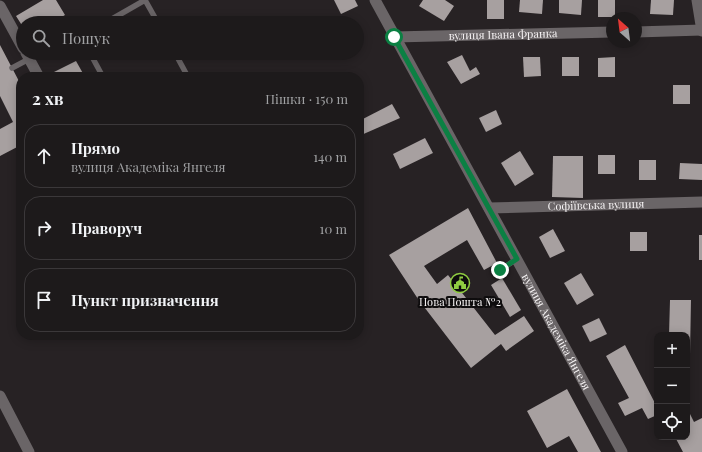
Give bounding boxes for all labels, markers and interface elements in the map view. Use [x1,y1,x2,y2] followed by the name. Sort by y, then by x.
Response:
[606,12,642,48] north arrow
[16,16,364,60] search box
[448,25,558,43] street label: вулиця Івана Франка
[30,27,52,49] icon: search
[62,28,110,48] text: Пошук
[385,28,403,46] route start
[32,87,64,109] text: 2 хв
[265,90,348,107] text: Пішки · 150 m
[71,138,120,158] text: Прямо
[33,145,55,167] icon: ahead
[313,148,347,165] text: 140 m
[71,158,226,175] text: вулиця Академіка Янгеля
[547,196,644,213] street label: Софіївська вулиця
[33,217,55,239] icon: right
[71,218,142,238] text: Праворуч
[320,220,347,237] text: 10 m
[491,261,509,279] route end
[519,270,595,393] street label: вулиця Академіка Янгеля
[449,272,471,294] public building icon: Нова Пошта №2
[33,289,55,311] icon: arrive
[71,290,219,310] text: Пункт призначення
[419,294,501,309] place label: Нова Пошта №2
[654,332,690,440] map controls
[654,332,690,368] button: +
[654,368,690,404] button: −
[654,404,690,440] button: locate

